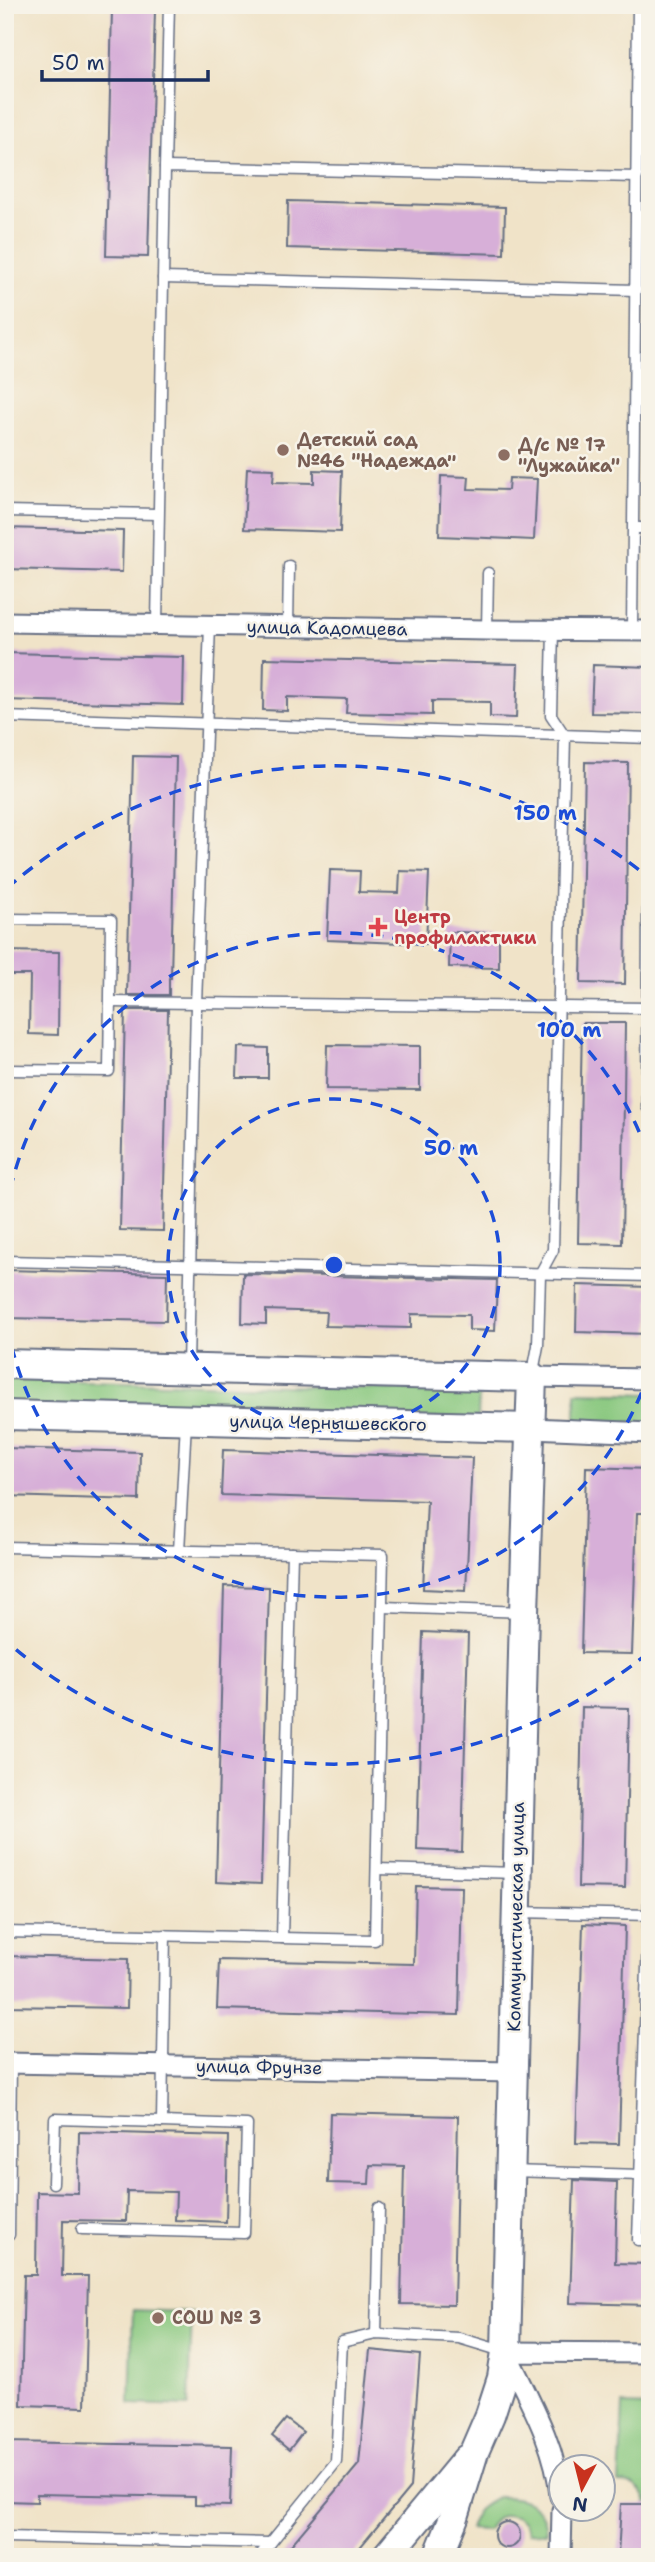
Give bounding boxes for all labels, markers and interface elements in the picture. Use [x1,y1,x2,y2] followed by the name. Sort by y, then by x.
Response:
[42,38,208,82] scale bar
[52,49,105,77] text: 50 m
[297,428,456,473] place label: Детский сад №46 "Надежда"
[518,433,620,478] place label: Д/с № 17 "Лужайка"
[275,442,291,458] marker: Детский сад №46 "Надежда"
[496,447,512,463] marker: Д/с № 17 "Лужайка"
[246,615,408,641] street label: улица Кадомцева
[513,799,577,827] text: 150 m
[394,905,537,950] place label: Центр профилактики
[368,917,388,937] marker: Центр профилактики
[537,1016,601,1044] text: 100 m
[424,1134,478,1162] text: 50 m
[322,1253,346,1277] centre of rings
[229,1409,427,1437] street label: улица Чернышевского
[502,1802,530,2032] street label: Коммунистическая улица
[196,2054,322,2080] street label: улица Фрунзе
[172,2306,261,2330] place label: СОШ № 3
[150,2310,166,2326] marker: СОШ № 3
[546,2454,616,2524] north arrow
[571,2491,589,2518] text: N

